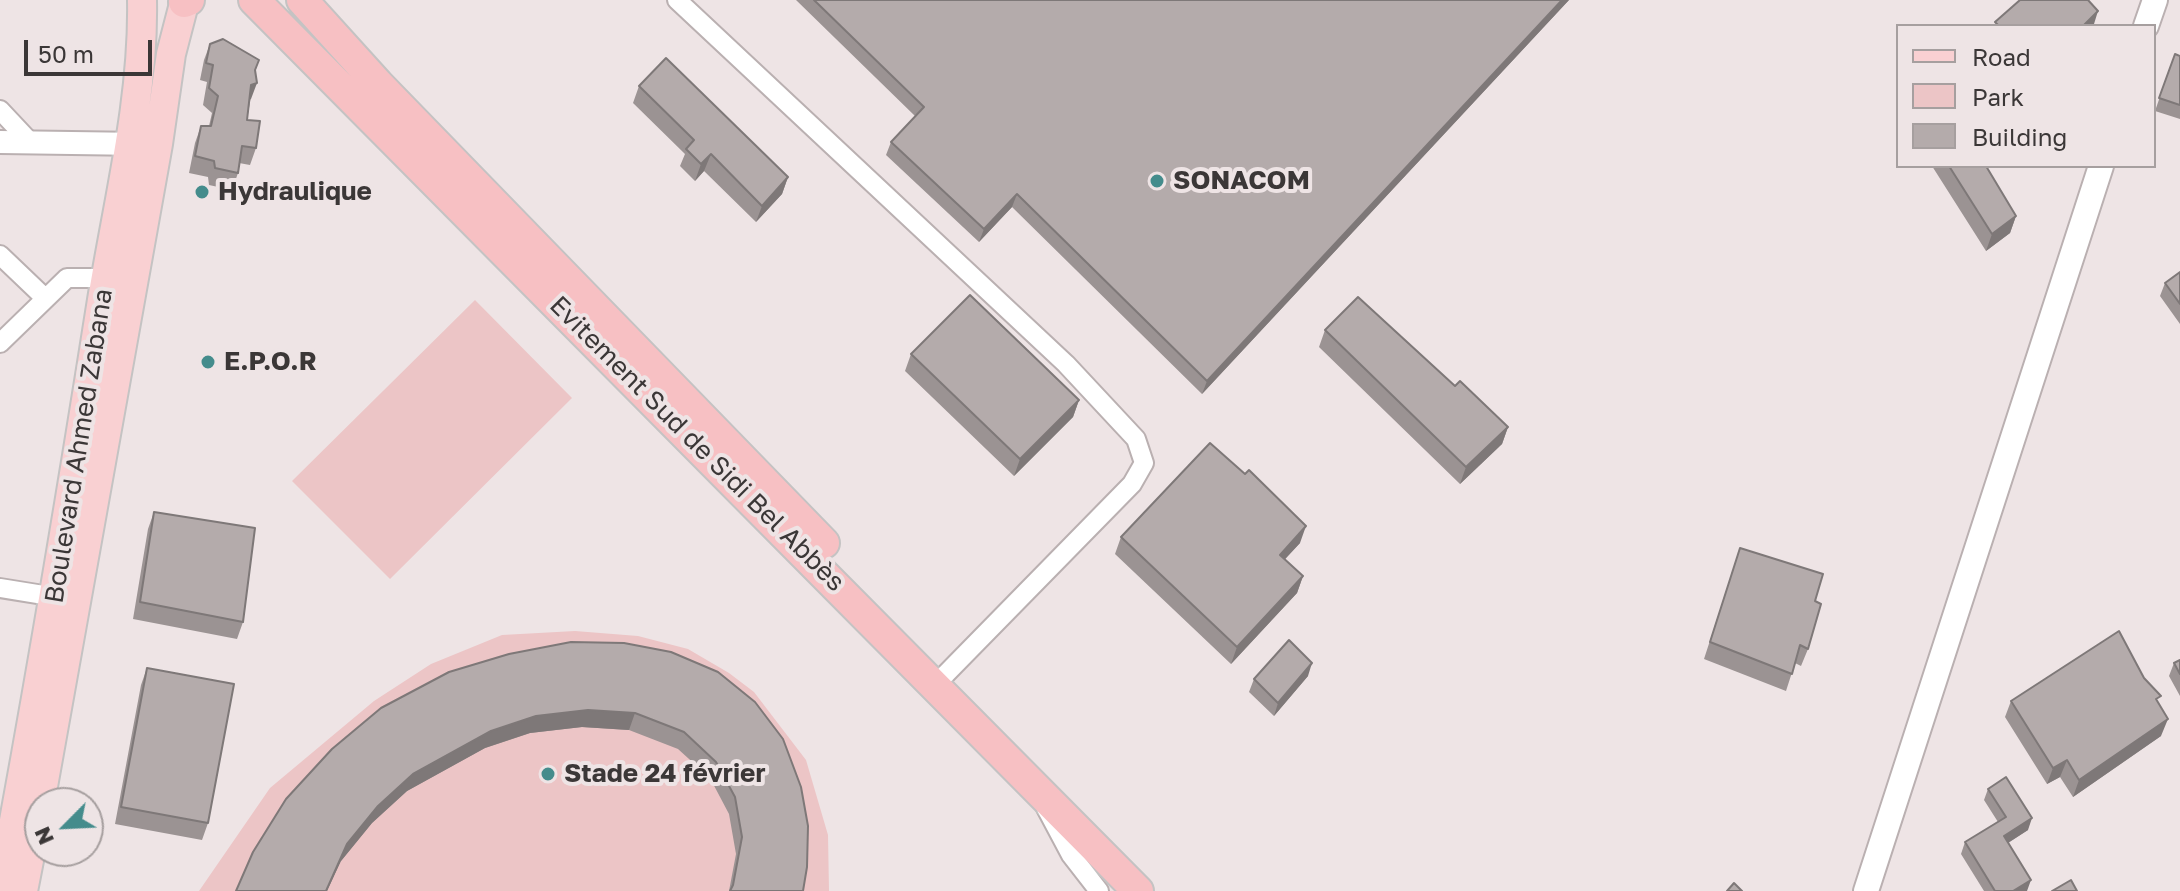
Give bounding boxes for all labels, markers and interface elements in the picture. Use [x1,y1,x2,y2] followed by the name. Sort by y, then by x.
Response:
[28,24,156,74] scale bar
[1896,24,2156,168] legend
[38,39,94,68] text: 50 m
[1972,42,2031,71] text: Road
[1972,82,2024,111] text: Park
[1972,122,2067,151] text: Building
[1173,165,1310,197] place label: SONACOM
[1148,172,1166,190] marker: SONACOM
[218,176,372,208] place label: Hydraulique
[193,183,211,201] marker: Hydraulique
[39,287,119,605] street label: Boulevard Ahmed Zabana
[543,290,851,598] street label: Evitement Sud de Sidi Bel Abbès
[224,346,317,378] place label: E.P.O.R
[199,353,217,371] marker: E.P.O.R
[564,758,766,790] place label: Stade 24 février
[539,765,557,783] marker: Stade 24 février
[24,787,104,867] north arrow
[28,823,59,849] text: N

